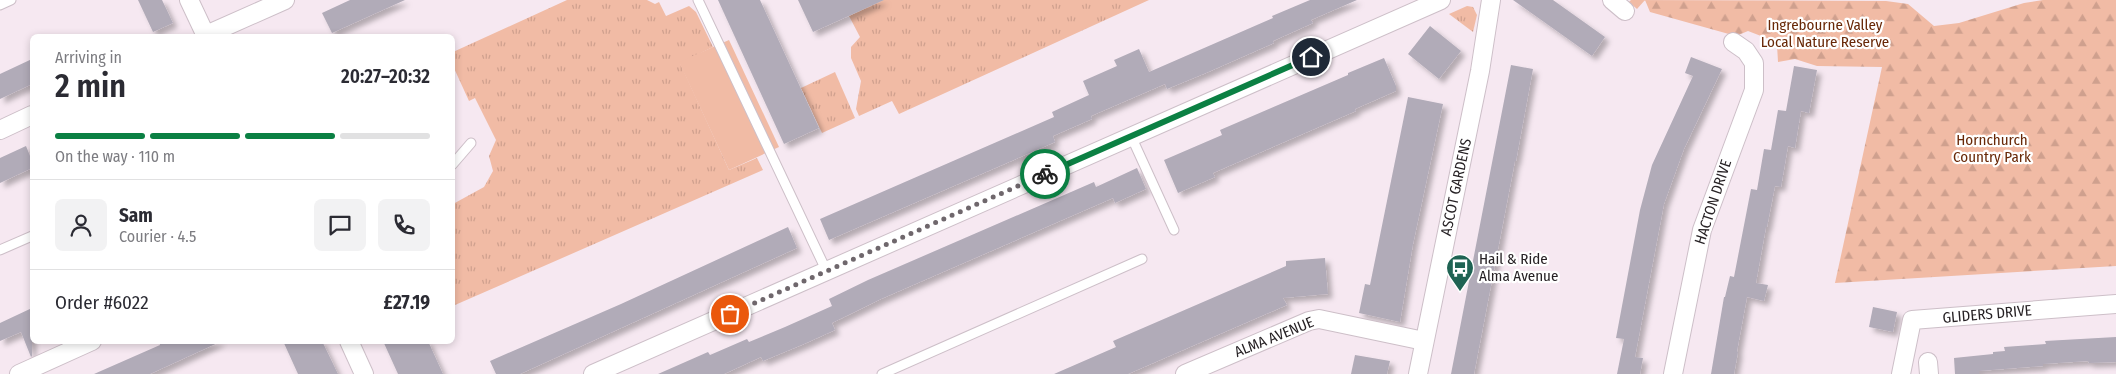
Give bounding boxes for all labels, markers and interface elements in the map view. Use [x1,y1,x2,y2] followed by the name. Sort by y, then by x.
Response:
[1761,16,1889,51] park label: Ingrebourne Valley Local Nature Reserve
[1290,36,1332,78] pin
[1297,43,1325,71] icon: home
[55,48,122,67] text: Arriving in
[341,65,430,88] text: 20:27–20:32
[55,67,126,105] text: 2 min
[1953,131,2031,166] park label: Hornchurch Country Park
[1437,137,1475,237] street label: ASCOT GARDENS
[55,147,175,166] text: On the way · 110 m
[1020,149,1070,199] courier
[1691,157,1735,247] street label: HACTON DRIVE
[1031,160,1059,188] icon: bike
[55,199,107,251] button: person
[314,199,366,251] button: chat
[378,199,430,251] button: phone
[119,204,153,227] text: Sam
[119,227,196,246] text: Courier · 4.5
[1479,250,1558,285] place label: Hail & Ride Alma Avenue
[1445,253,1475,292] bus stop icon: Hail & Ride Alma Avenue
[55,291,149,314] text: Order #6022
[384,291,430,314] text: £27.19
[709,293,751,335] pin
[716,300,744,328] icon: bag
[1942,301,2032,327] street label: GLIDERS DRIVE
[1232,313,1316,361] street label: ALMA AVENUE

